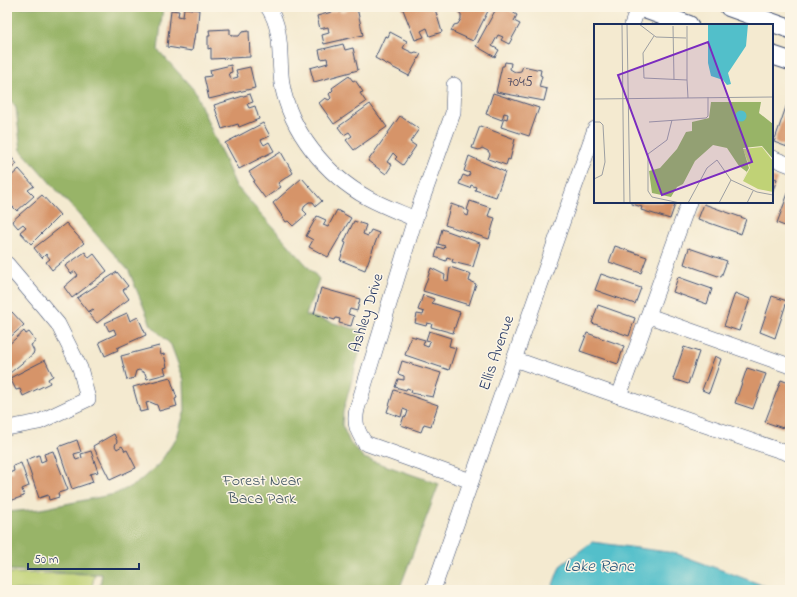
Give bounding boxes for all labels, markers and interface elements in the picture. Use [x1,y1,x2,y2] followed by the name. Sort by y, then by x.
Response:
[594,24,773,203] inset map
[507,72,533,93] house number: 7045
[344,270,391,356] street label: Ashley Drive
[473,311,521,394] street label: Ellis Avenue
[222,469,301,511] park label: Forest Near Baca Park
[28,545,139,571] scale bar
[34,551,58,569] text: 50 m
[564,554,635,579] water label: Lake Ranc

